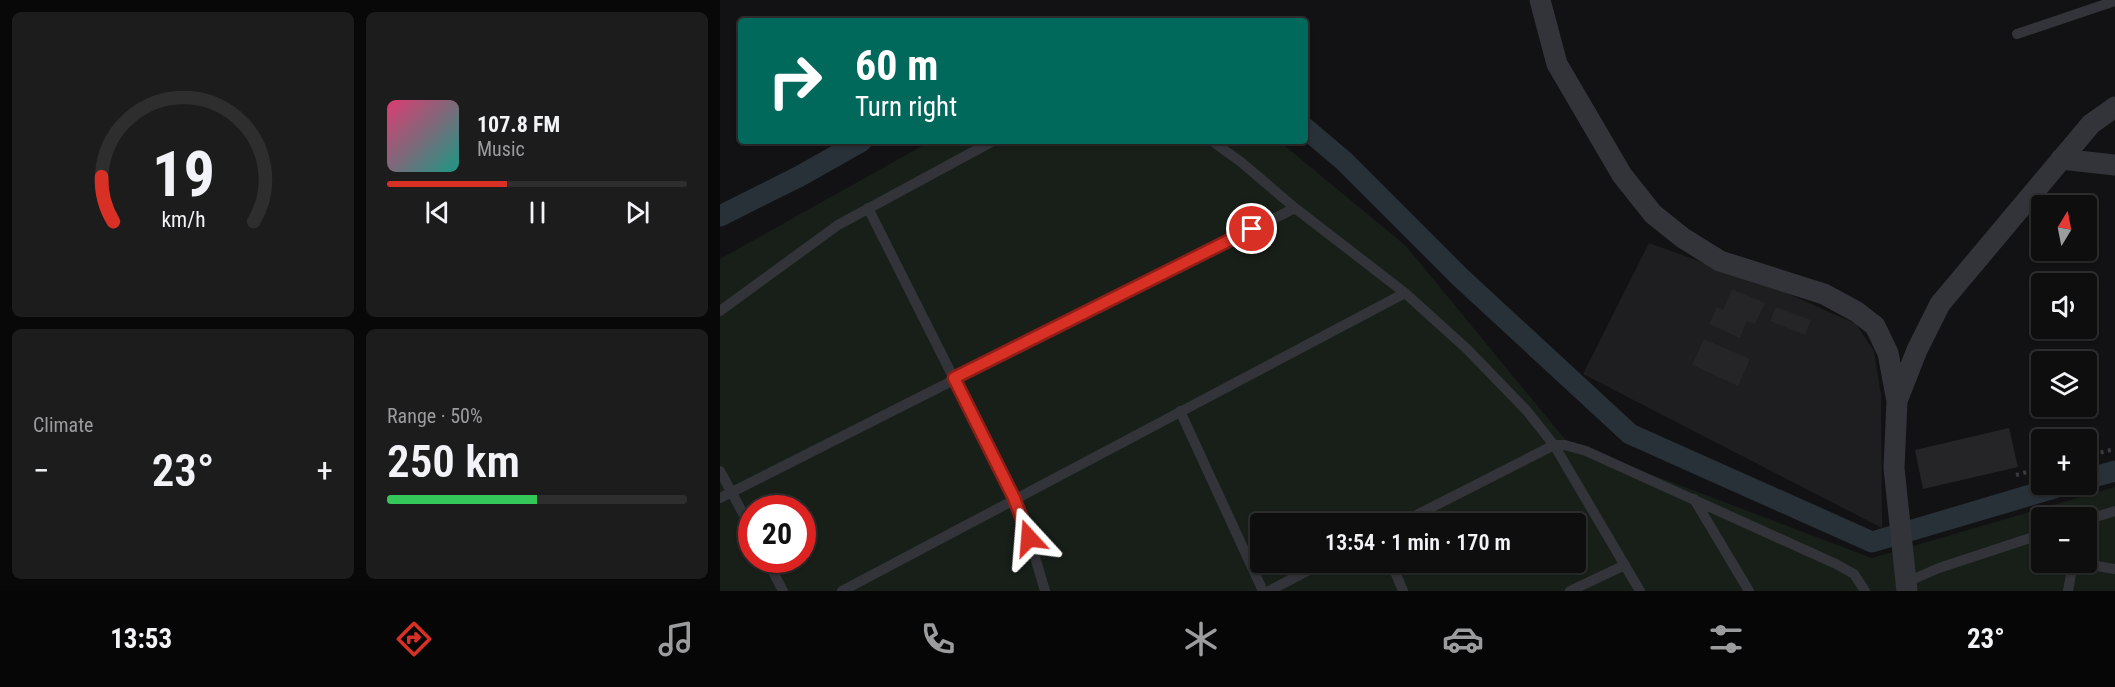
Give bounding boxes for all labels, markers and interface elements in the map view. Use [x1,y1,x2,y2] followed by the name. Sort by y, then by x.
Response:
[855,41,938,90] text: 60 m
[756,42,834,120] icon: right
[855,91,957,123] text: Turn right
[477,112,560,137] text: 107.8 FM
[477,137,525,161] text: Music
[151,138,215,211] text: 19
[2031,195,2097,261] north arrow
[2031,195,2097,573] map controls
[421,196,454,229] icon: previous
[521,196,554,229] icon: pause
[621,196,654,229] icon: next
[1226,203,1277,254] pin
[161,207,205,232] text: km/h
[1235,212,1268,245] icon: arrive
[2031,273,2097,339] button: sound
[2031,351,2097,417] button: layers
[387,404,483,428] text: Range · 50%
[33,413,93,437] text: Climate
[2031,429,2097,495] button: +
[387,435,520,488] text: 250 km
[152,444,214,497] text: 23°
[33,451,50,490] text: −
[317,451,333,490] text: +
[738,495,816,573] speed limit sign: 20
[997,506,1061,570] position arrow
[2031,507,2097,573] button: −
[1325,530,1511,555] text: 13:54 · 1 min · 170 m
[393,618,435,660] icon: directions
[655,618,697,660] icon: music
[917,618,959,660] icon: phone
[1180,618,1222,660] icon: climate
[1442,618,1484,660] icon: car
[1705,618,1747,660] icon: filters
[110,623,172,655] text: 13:53
[1967,623,2005,655] text: 23°

